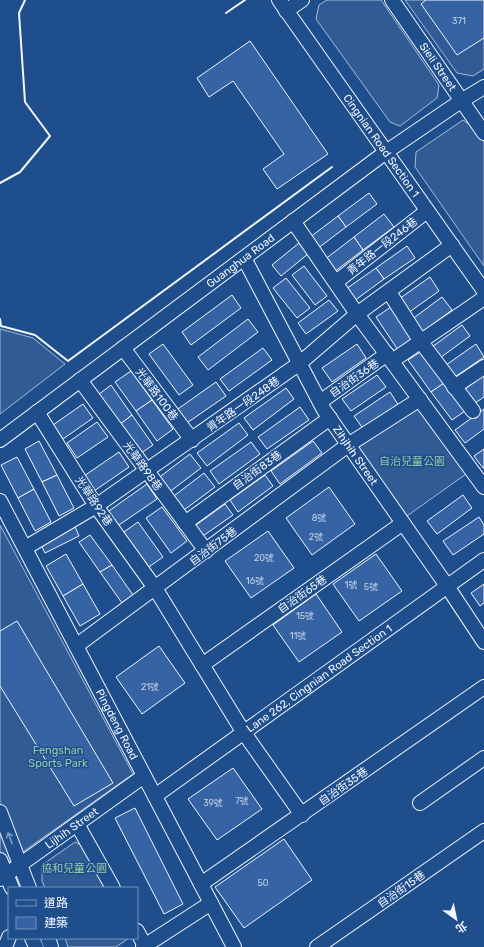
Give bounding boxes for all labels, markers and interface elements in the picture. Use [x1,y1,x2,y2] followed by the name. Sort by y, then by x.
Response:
[452,16,466,26] house number: 371
[417,40,459,94] street label: Sieli Street
[340,92,422,200] street label: Cingnian Road Section 1
[344,215,420,278] street label: 青年路一段246巷
[204,231,277,291] street label: Guanghua Road
[327,357,381,400] street label: 自治街36巷
[133,365,181,423] street label: 光華路100巷
[204,374,282,434] street label: 青年路一段248巷
[330,423,381,488] street label: Zihjhih Street
[120,439,165,493] street label: 光華路98巷
[230,448,284,493] street label: 自治街83巷
[379,455,445,468] park label: 自治兒童公園
[72,474,115,529] street label: 光華路92巷
[312,513,326,523] house number: 8號
[187,524,240,568] street label: 自治街75巷
[309,532,323,542] house number: 2號
[254,553,274,563] house number: 20號
[275,573,329,616] street label: 自治街65巷
[246,576,264,586] house number: 16號
[345,580,357,590] house number: 1號
[364,582,378,592] house number: 5號
[296,611,314,621] house number: 15號
[244,622,395,735] street label: Lane 262, Cingnian Road Section 1
[290,631,306,641] house number: 11號
[141,682,159,692] house number: 21號
[93,687,140,762] street label: Pingdeng Road
[28,744,88,770] park label: Fengshan Sports Park
[316,765,370,808] street label: 自治街35巷
[235,796,249,806] house number: 7號
[203,798,223,808] house number: 39號
[43,804,102,852] street label: Lijhih Street
[6,833,14,845] one-way arrow
[41,862,107,875] park label: 協和兒童公園
[375,868,428,911] street label: 自治街15巷
[257,878,269,888] house number: 50
[8,887,138,939] legend
[44,896,68,910] text: 道路
[436,899,476,939] north arrow
[44,916,68,930] text: 建築
[453,919,469,935] text: 北

